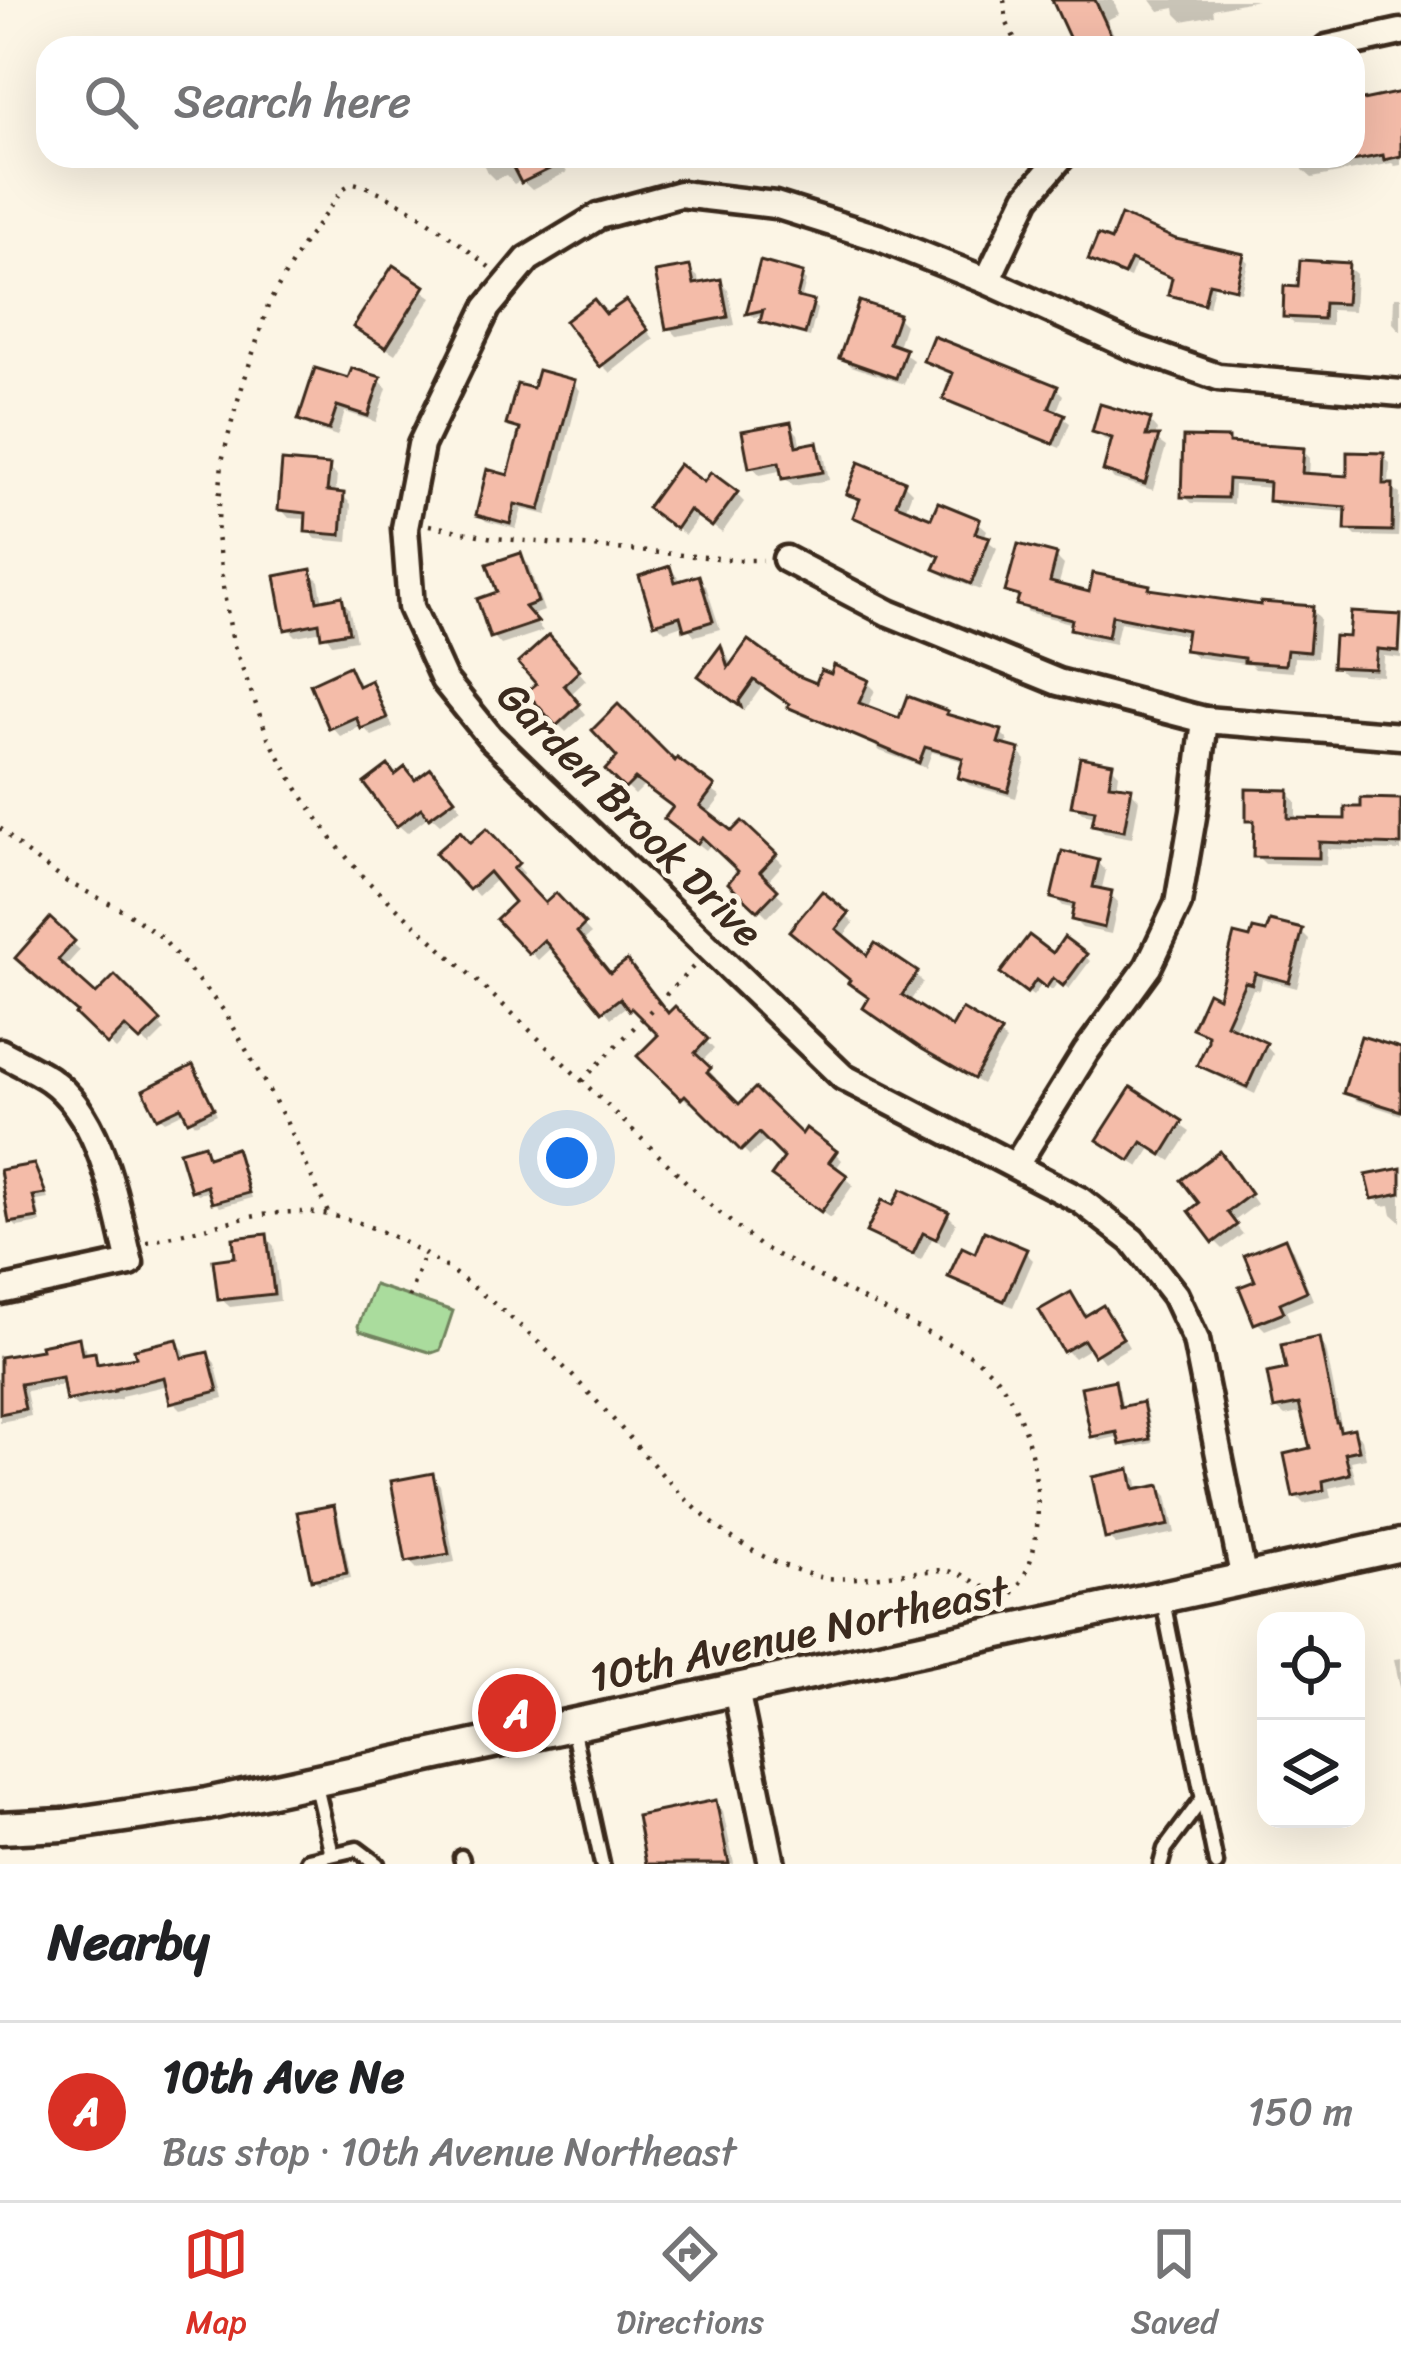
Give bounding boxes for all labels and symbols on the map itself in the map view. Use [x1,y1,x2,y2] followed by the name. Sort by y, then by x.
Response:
[478,662,782,966] street label: Garden Brook Drive
[537,1128,597,1188] your location
[583,1553,1017,1715] street label: 10th Avenue Northeast
[478,1668,556,1758] pin: A

